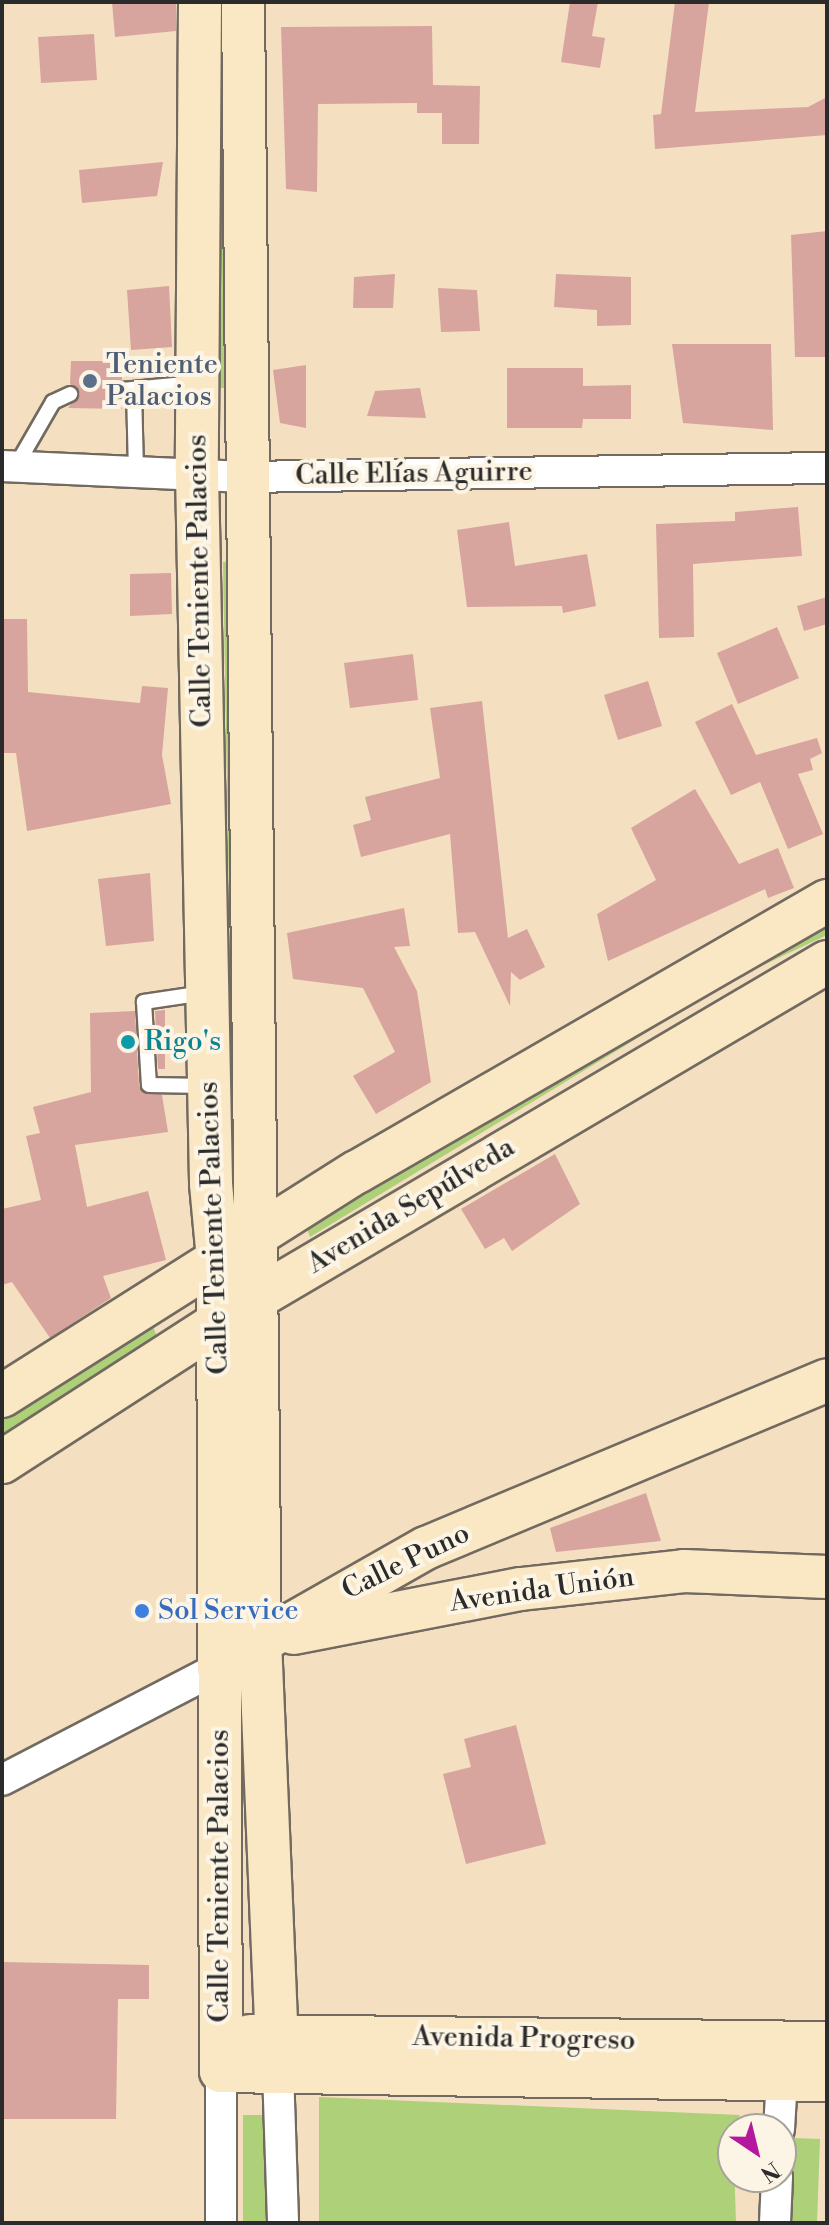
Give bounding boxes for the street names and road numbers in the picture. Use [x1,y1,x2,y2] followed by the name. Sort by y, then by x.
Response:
[181,434,219,728] street label: Calle Teniente Palacios
[295,455,533,493] street label: Calle Elías Aguirre
[192,1081,236,1375] street label: Calle Teniente Palacios
[301,1131,521,1281] street label: Avenida Sepúlveda
[337,1517,475,1607] street label: Calle Puno
[448,1560,636,1620] street label: Avenida Unión
[203,1729,237,2023] street label: Calle Teniente Palacios
[412,2020,636,2058] street label: Avenida Progreso

